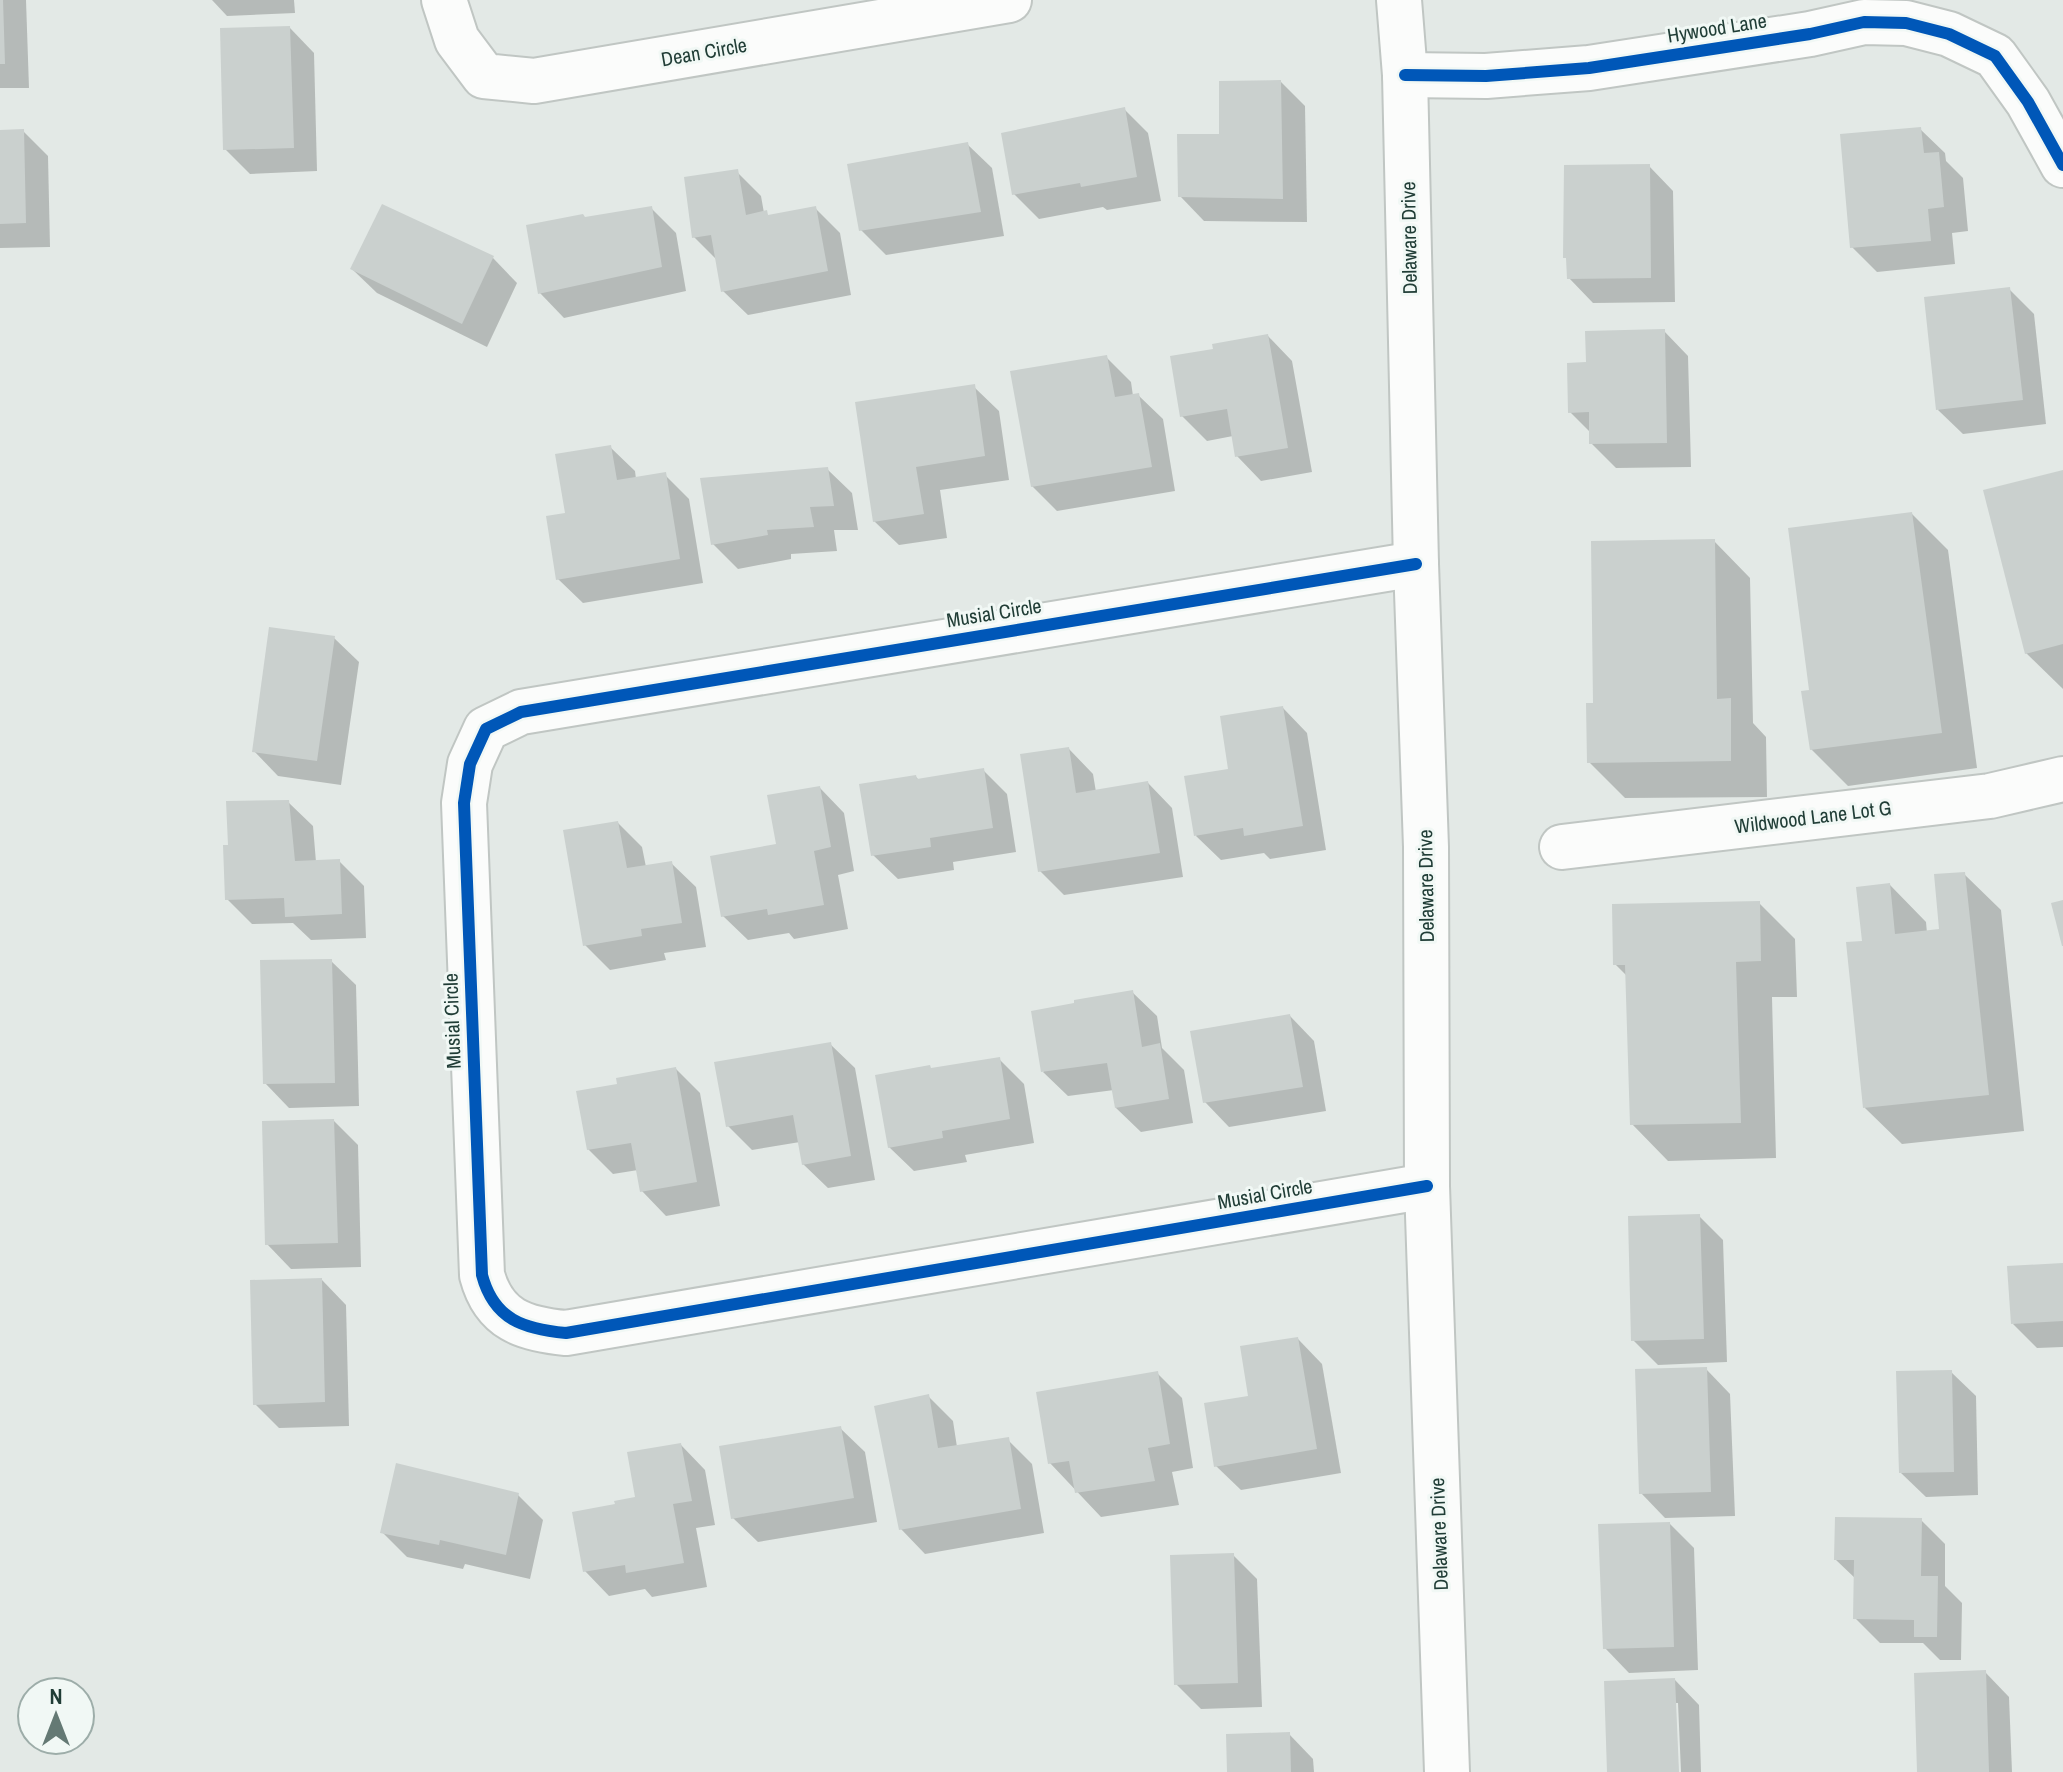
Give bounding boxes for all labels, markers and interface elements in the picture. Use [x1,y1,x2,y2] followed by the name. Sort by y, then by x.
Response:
[1665,6,1769,49] street label: Hywood Lane
[659,31,749,72] street label: Dean Circle
[1394,181,1423,295] street label: Delaware Drive
[945,592,1043,633] street label: Musial Circle
[1733,793,1893,840] street label: Wildwood Lane Lot G
[1411,829,1440,943] street label: Delaware Drive
[436,973,467,1069] street label: Musial Circle
[1215,1172,1314,1215] street label: Musial Circle
[1423,1477,1454,1591] street label: Delaware Drive
[16,1676,96,1756] north arrow
[49,1681,63,1711] text: N

